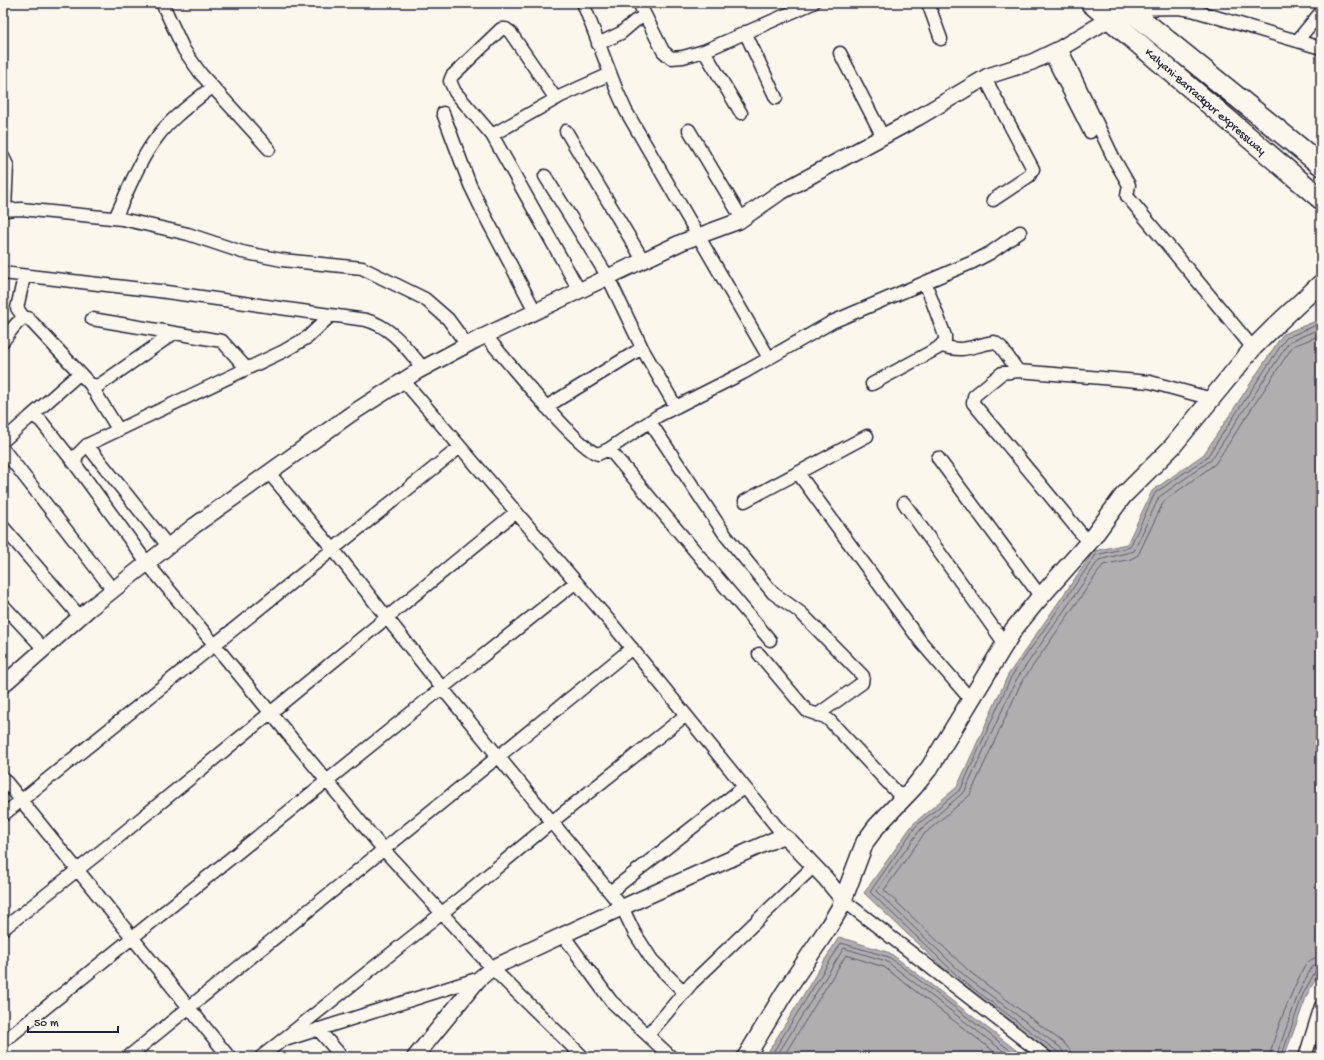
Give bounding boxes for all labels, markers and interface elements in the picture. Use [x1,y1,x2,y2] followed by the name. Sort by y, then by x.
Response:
[1141,46,1268,159] street label: Kalyani-Barrackpur expressway
[28,1008,118,1034] scale bar
[34,1017,59,1031] text: 50 m

